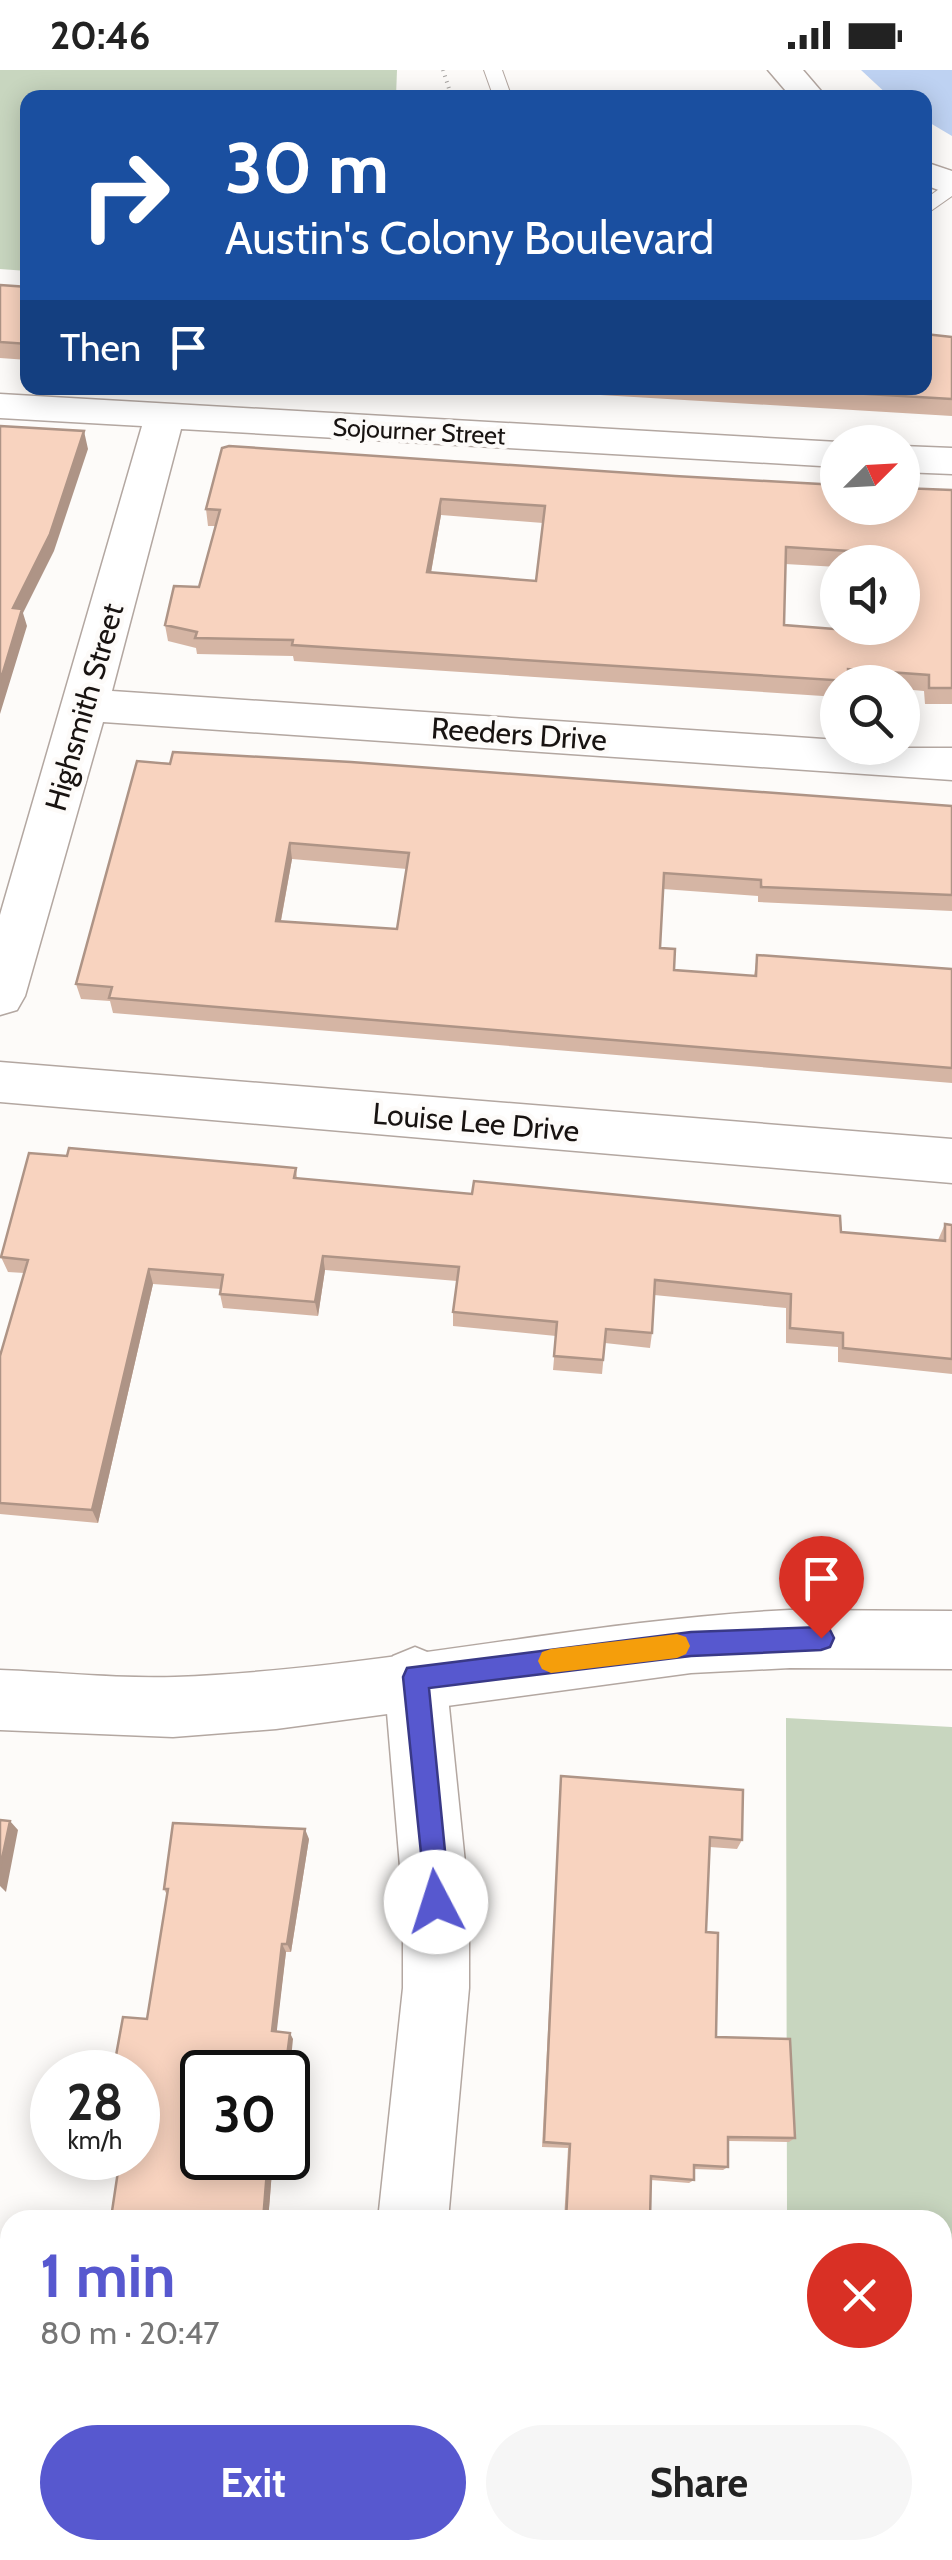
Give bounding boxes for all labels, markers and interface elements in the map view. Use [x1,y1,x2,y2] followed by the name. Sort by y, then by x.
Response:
[50,12,150,59] text: 20:46
[225,125,389,211] text: 30 m
[60,130,190,260] icon: right
[225,211,714,265] text: Austin's Colony Boulevard
[161,320,216,375] icon: arrive
[60,324,141,371] text: Then
[332,411,507,452] street label: Sojourner Street
[820,425,920,525] north arrow
[820,425,920,765] map controls
[820,545,920,645] button: sound
[37,599,131,815] street label: Highsmith Street
[820,665,920,765] button: search
[430,709,608,759] street label: Reeders Drive
[371,1095,581,1149] street label: Louise Lee Drive
[779,1536,864,1639] pin
[794,1551,849,1606] icon: arrive
[384,1850,488,1954] position arrow
[180,2050,310,2180] speed limit sign: 30
[67,2072,123,2133] text: 28
[68,2125,122,2155] text: km/h
[40,2239,175,2312] text: 1 min
[807,2243,912,2348] button: close
[40,2313,219,2352] text: 80 m · 20:47
[40,2425,466,2540] button: Exit
[486,2425,912,2540] button: Share

